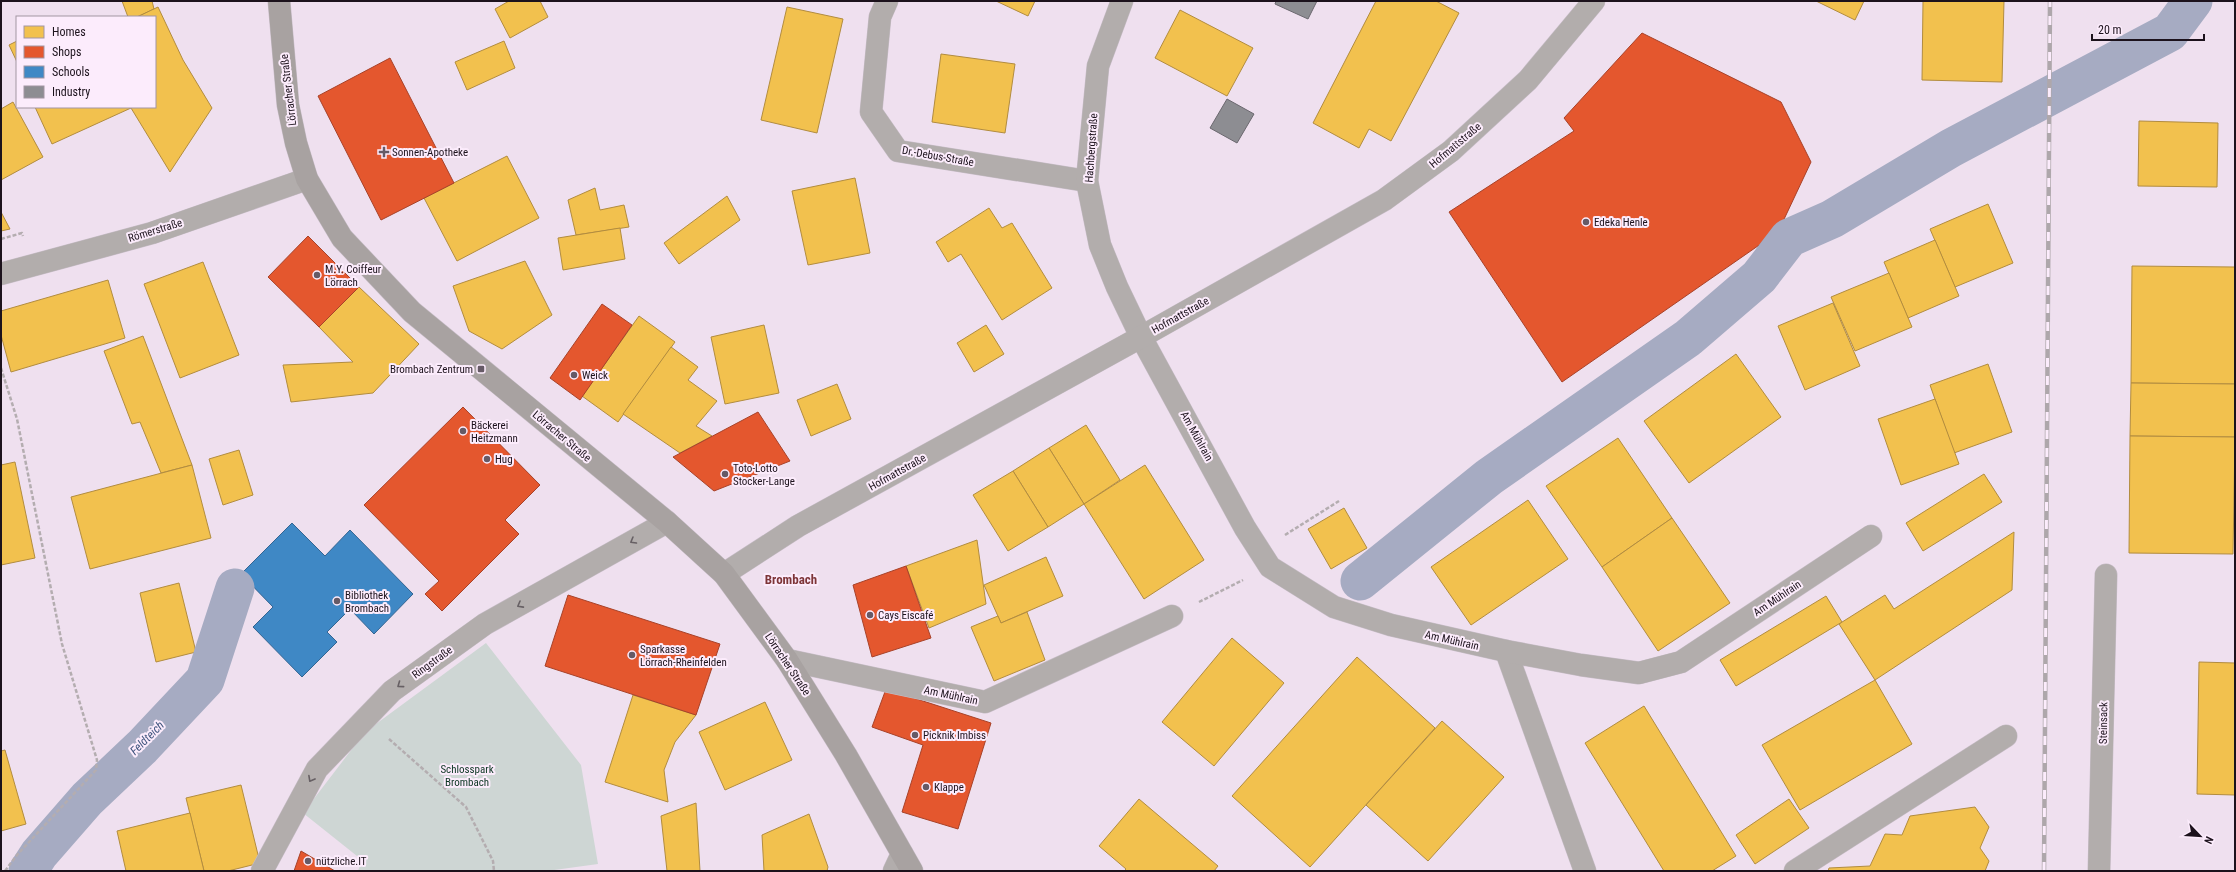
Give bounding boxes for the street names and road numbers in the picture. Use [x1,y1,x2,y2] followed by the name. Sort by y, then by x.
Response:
[278,53,299,127] street label: Lörracher Straße
[1083,113,1100,183] street label: Hachbergstraße
[1427,120,1484,171] street label: Hofmattstraße
[901,144,975,169] street label: Dr.-Debus-Straße
[127,216,184,245] street label: Römerstraße
[1149,294,1211,337] street label: Hofmattstraße
[530,408,594,465] street label: Lörracher Straße
[1178,409,1216,463] street label: Am Mühlrain
[866,451,928,494] street label: Hofmattstraße
[1751,578,1804,619] street label: Am Mühlrain
[1424,628,1480,653] street label: Am Mühlrain
[762,631,813,698] street label: Lörracher Straße
[410,643,455,681] street label: Ringstraße
[923,683,979,708] street label: Am Mühlrain
[2097,702,2110,744] street label: Steinsack

